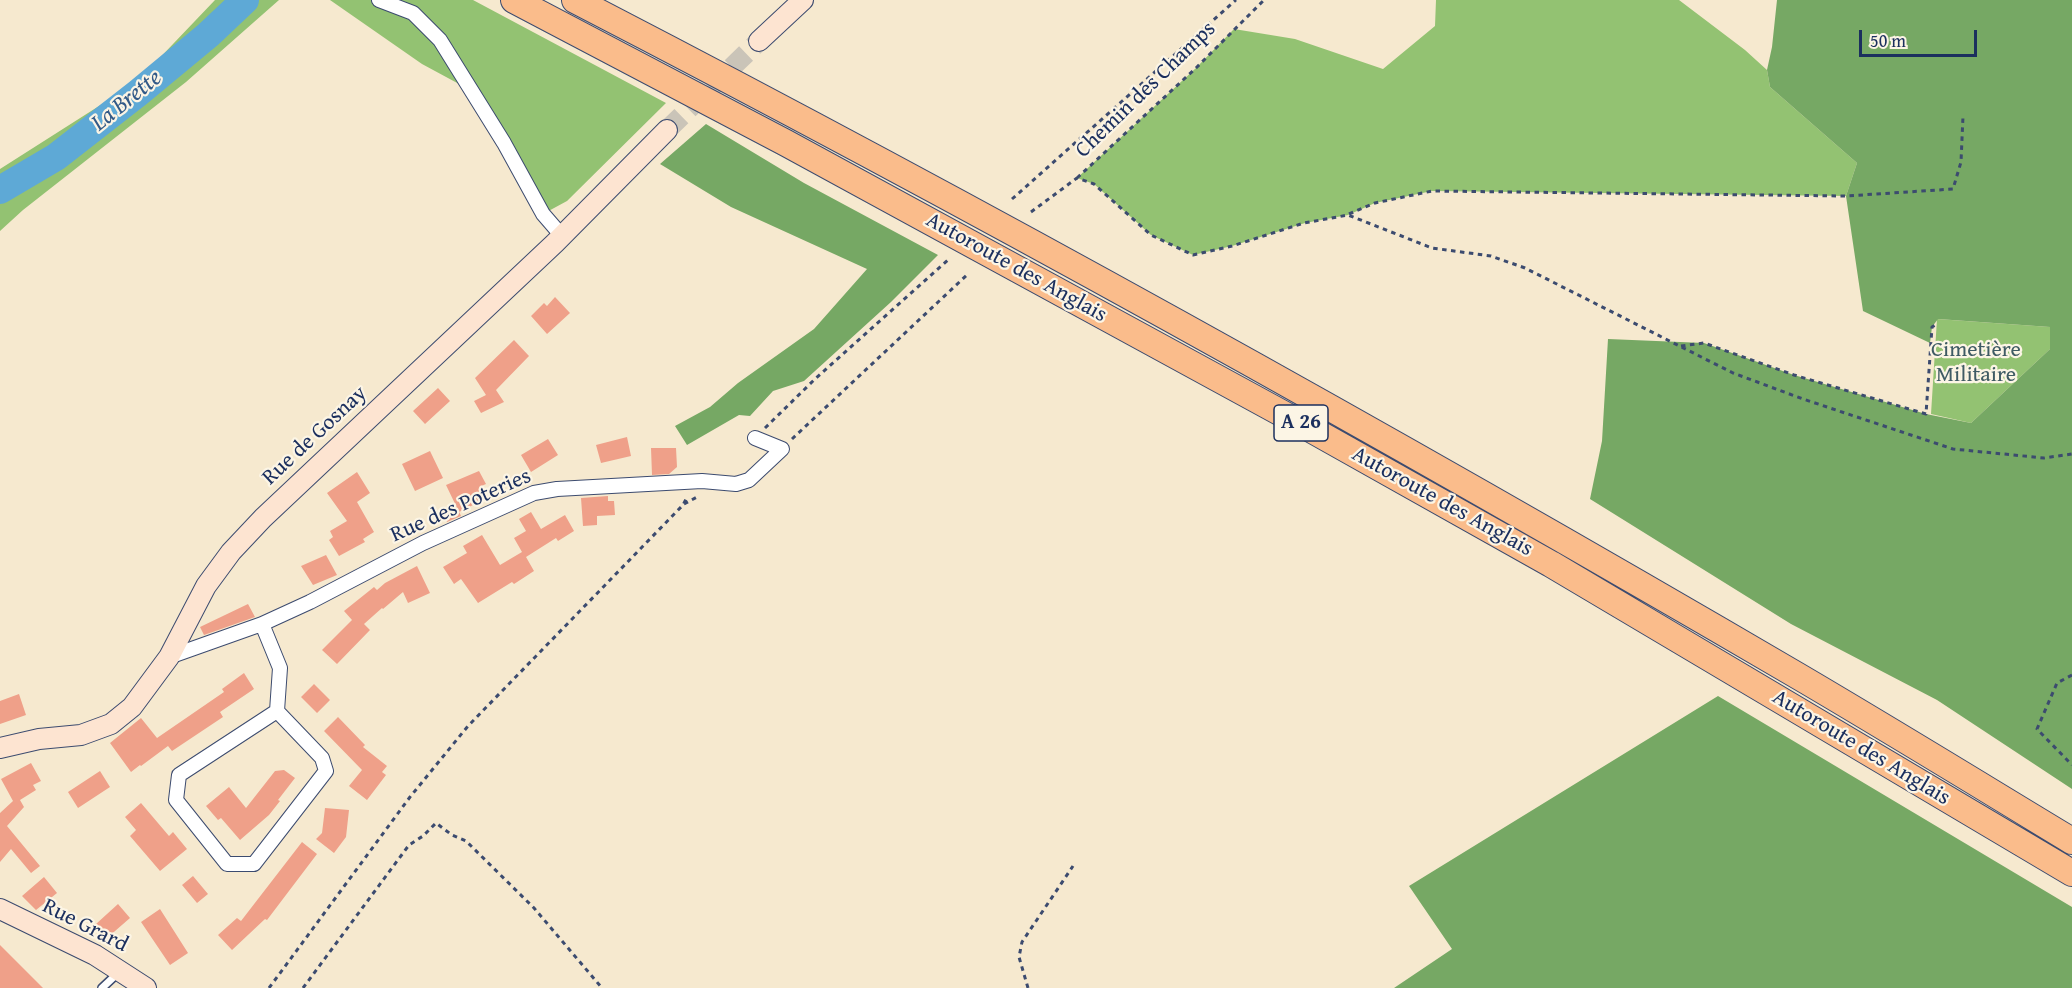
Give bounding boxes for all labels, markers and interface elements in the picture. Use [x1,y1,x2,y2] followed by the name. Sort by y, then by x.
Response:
[1070,16,1222,164] street label: Chemin des Champs
[1862,18,1980,56] scale bar
[1870,27,1906,54] text: 50 m
[86,64,168,138] water label: La Brette
[921,207,1111,329] street label: Autoroute des Anglais
[1931,337,2021,388] park label: Cimetière Militaire
[257,381,373,491] street label: Rue de Gosnay
[1274,405,1328,441] road number: A 26
[1347,441,1537,563] street label: Autoroute des Anglais
[387,463,535,549] street label: Rue des Poteries
[1767,684,1955,812] street label: Autoroute des Anglais
[38,893,132,959] street label: Rue Grard

